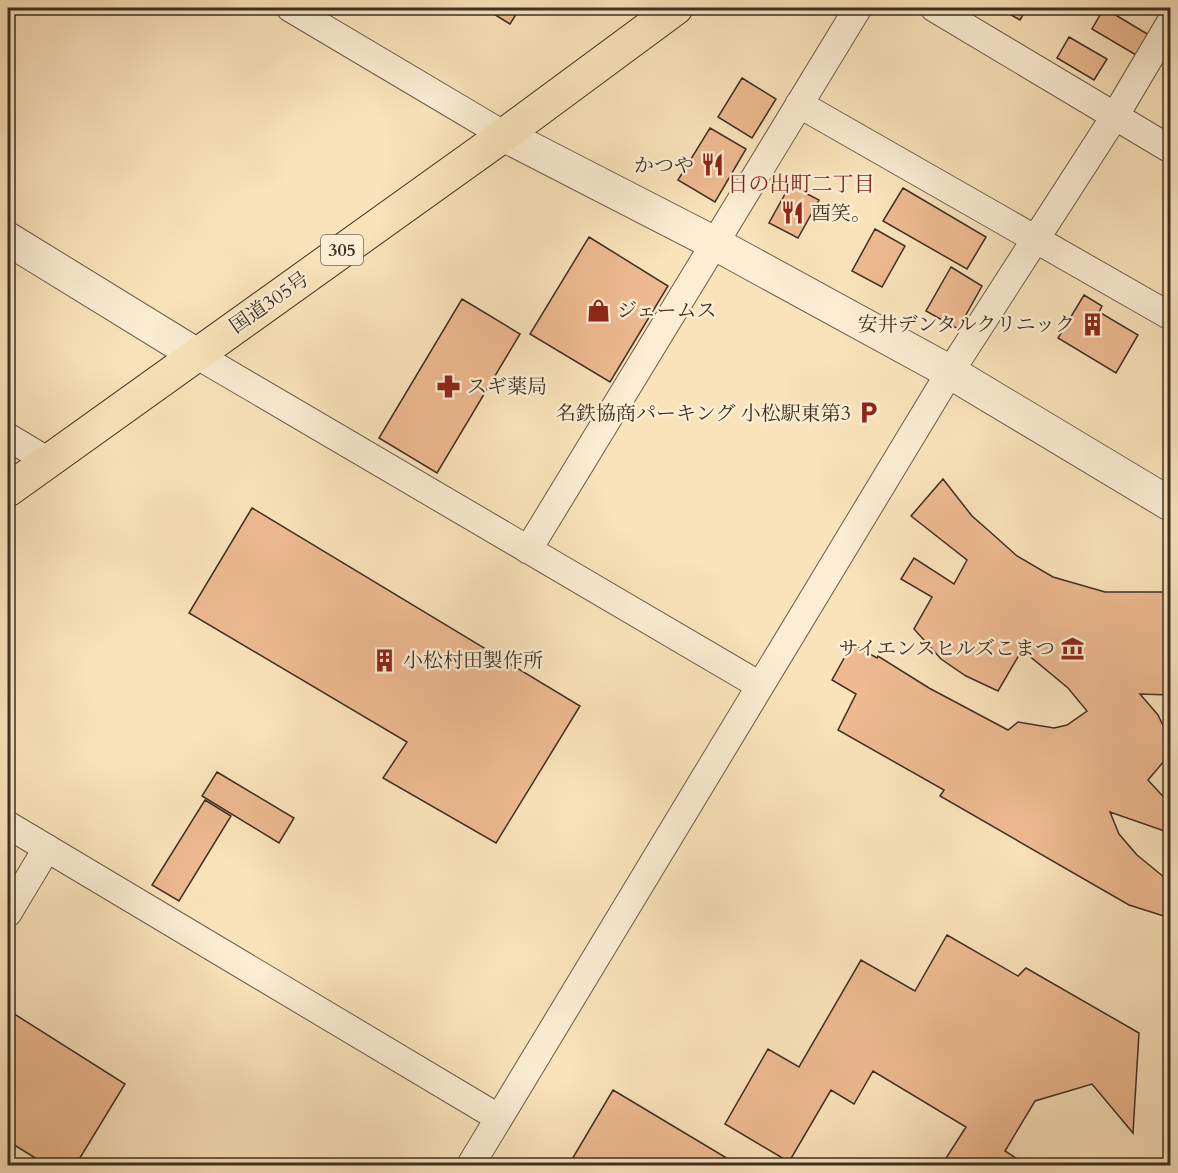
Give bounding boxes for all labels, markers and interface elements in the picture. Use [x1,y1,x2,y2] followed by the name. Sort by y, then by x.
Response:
[634,152,694,179] place label: かつや
[699,152,725,178] restaurant icon: かつや
[728,170,875,199] district label: 日の出町二丁目
[780,200,806,226] restaurant icon: 酉笑。
[811,200,871,227] place label: 酉笑。
[321,235,363,265] road number: 305
[224,265,314,339] street label: 国道305号
[586,297,612,323] shop icon: ジェームス
[617,297,717,324] place label: ジェームス
[858,311,1075,338] place label: 安井デンタルクリニック
[1080,311,1106,337] building icon: 安井デンタルクリニック
[436,373,462,399] pharmacy icon: スギ薬局
[467,373,547,400] place label: スギ薬局
[556,400,851,427] place label: 名鉄協商パーキング 小松駅東第3
[856,400,882,426] parking icon: 名鉄協商パーキング 小松駅東第3
[838,635,1055,662] place label: サイエンスヒルズこまつ
[1060,635,1086,661] museum icon: サイエンスヒルズこまつ
[372,647,398,673] building icon: 小松村田製作所
[403,647,543,674] place label: 小松村田製作所

